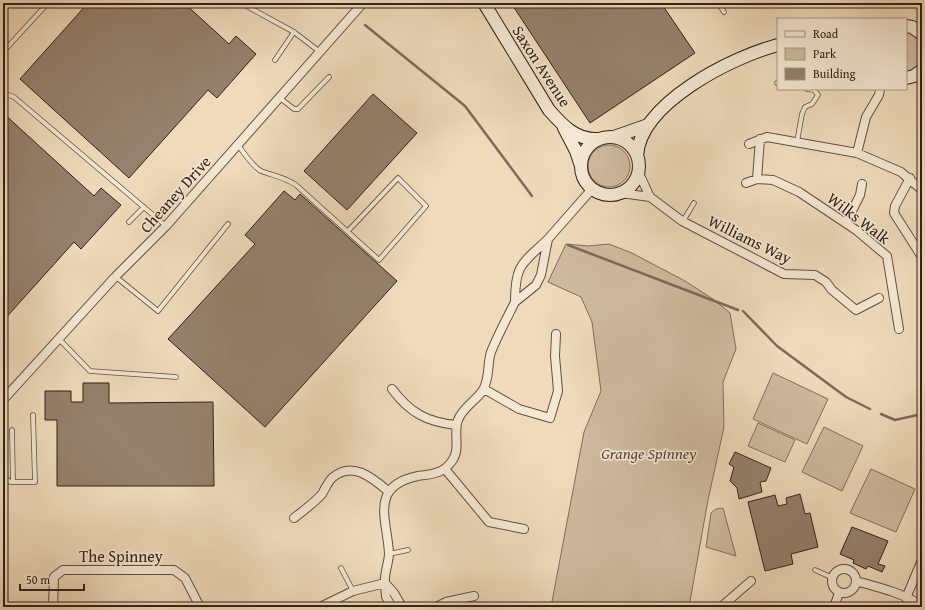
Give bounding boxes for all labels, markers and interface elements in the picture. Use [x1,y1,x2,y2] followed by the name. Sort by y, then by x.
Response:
[777,18,907,90] legend
[507,20,577,112] street label: Saxon Avenue
[813,25,839,42] text: Road
[813,45,837,62] text: Park
[813,65,856,82] text: Building
[134,150,216,238] street label: Cheaney Drive
[822,186,896,250] street label: Wilks Walk
[704,208,796,270] street label: Williams Way
[601,441,697,465] park label: Grange Spinney
[79,544,163,568] street label: The Spinney
[20,566,84,592] scale bar
[26,571,50,588] text: 50 m

